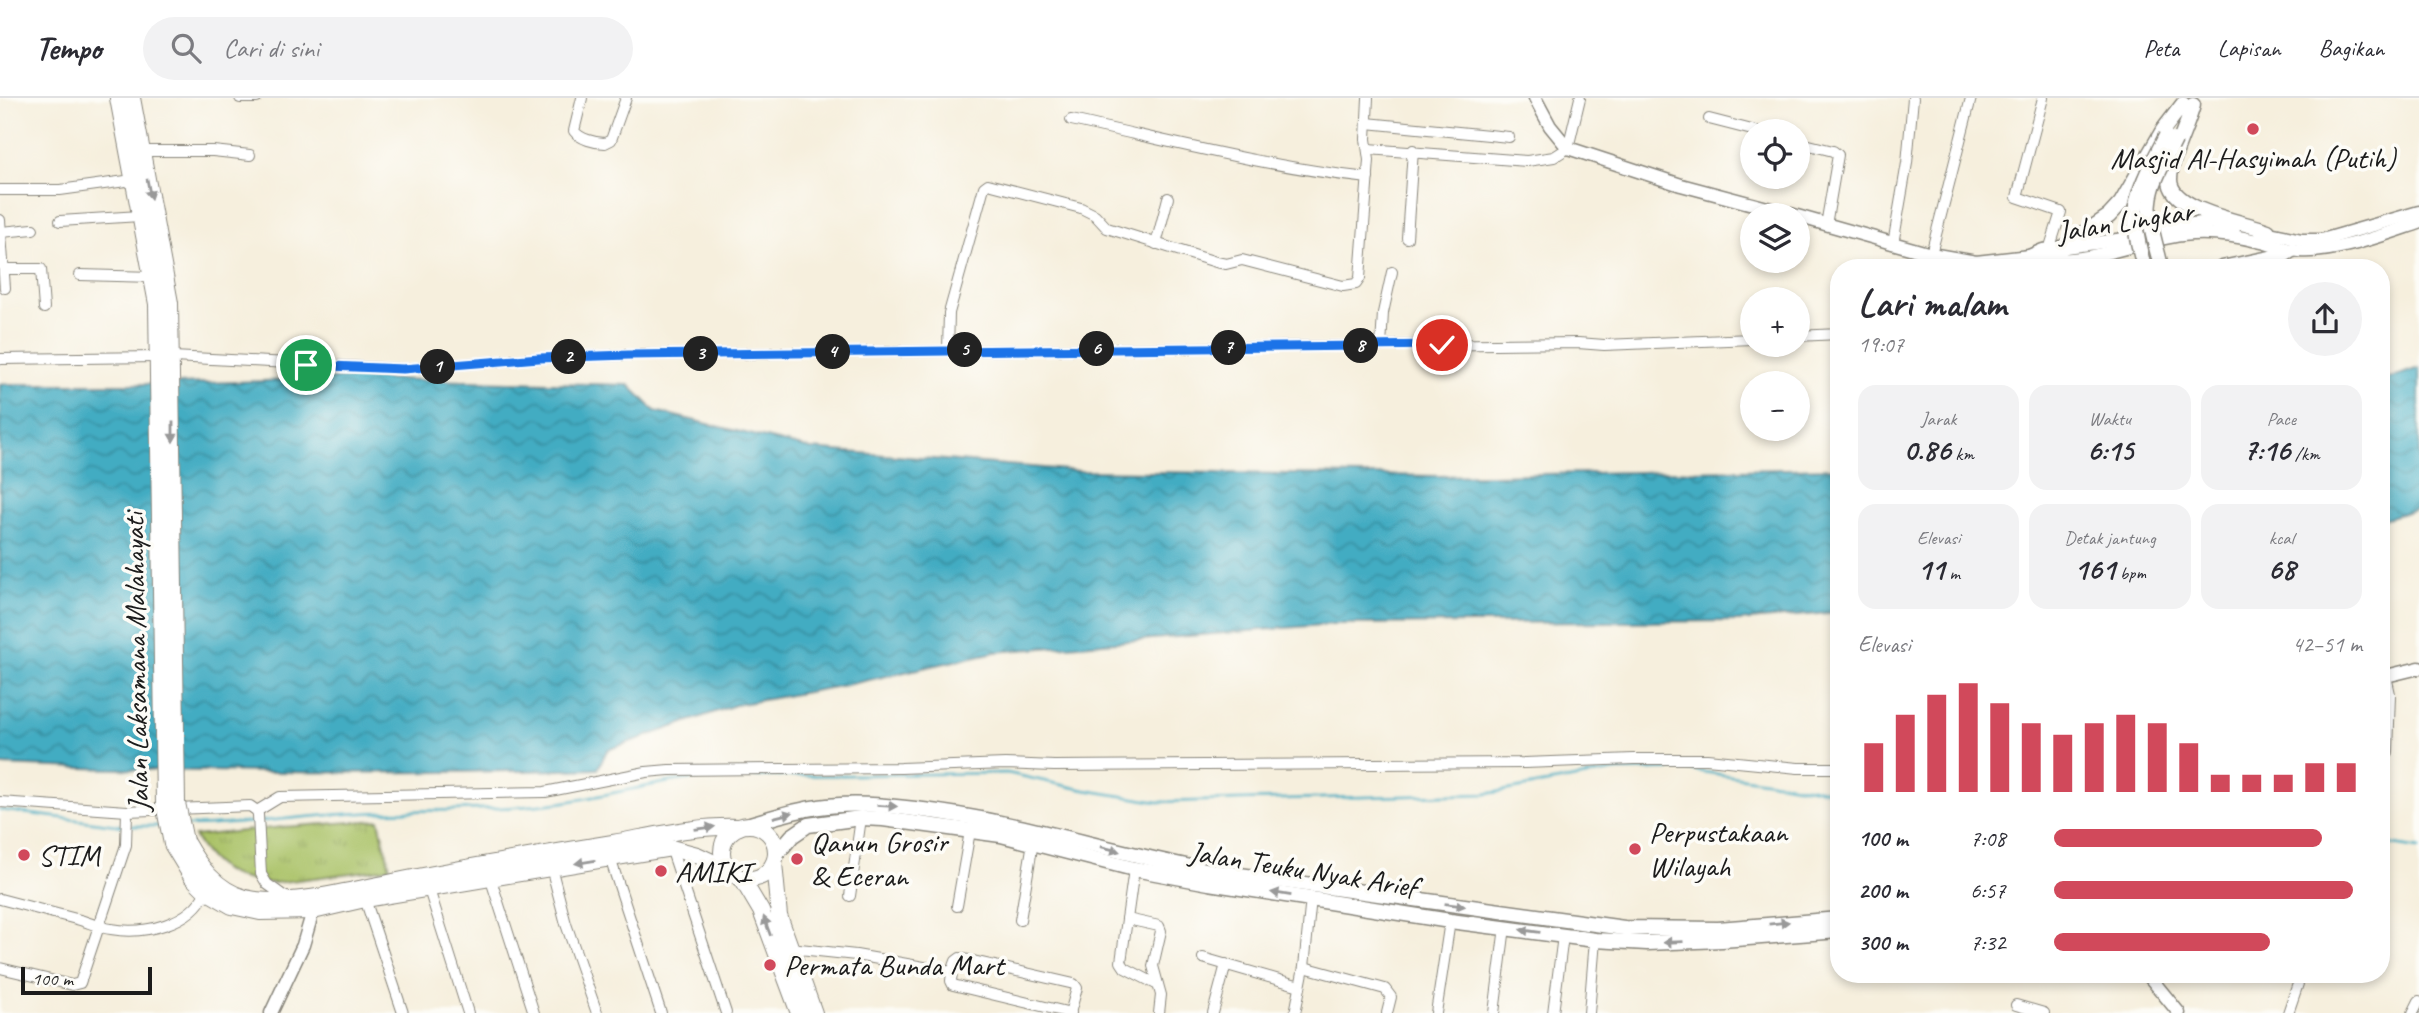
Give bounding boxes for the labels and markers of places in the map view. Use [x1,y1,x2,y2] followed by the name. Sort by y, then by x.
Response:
[2245,121,2261,137] marker: Masjid Al-Hasyimah (Putih)
[2110,139,2398,177] place label: Masjid Al-Hasyimah (Putih)
[1412,315,1472,375] pin
[1344,328,1378,364] pin: 8
[1212,330,1246,366] pin: 7
[1080,331,1114,366] pin: 6
[948,332,982,368] pin: 5
[816,334,850,370] pin: 4
[276,335,336,395] pin
[684,336,718,372] pin: 3
[552,340,586,374] pin: 2
[420,350,456,384] pin: 1
[1649,813,1789,885] place label: Perpustakaan Wilayah
[811,823,950,895] place label: Qanun Grosir & Eceran
[38,836,102,874] place label: STIM
[1627,841,1643,857] marker: Perpustakaan Wilayah
[16,847,32,863] marker: STIM
[789,851,805,867] marker: Qanun Grosir & Eceran
[675,852,757,890] place label: AMIKI
[653,863,669,879] marker: AMIKI
[784,946,1007,984] place label: Permata Bunda Mart
[762,957,778,973] marker: Permata Bunda Mart

